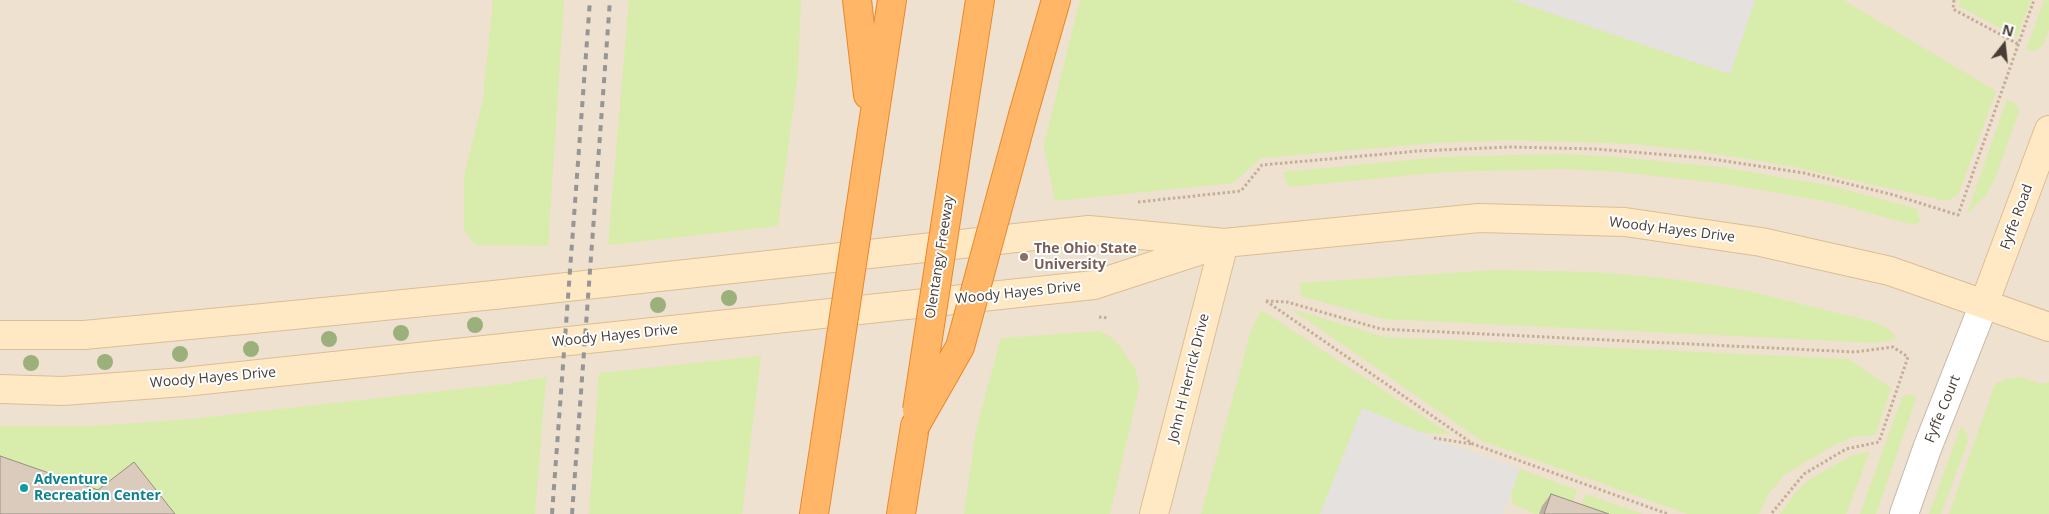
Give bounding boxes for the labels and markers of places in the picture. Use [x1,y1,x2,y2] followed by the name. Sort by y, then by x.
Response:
[1034,241,1137,274] place label: The Ohio State University
[1018,251,1030,263] marker: The Ohio State University
[34,472,161,504] place label: Adventure Recreation Center
[18,482,30,494] marker: Adventure Recreation Center

